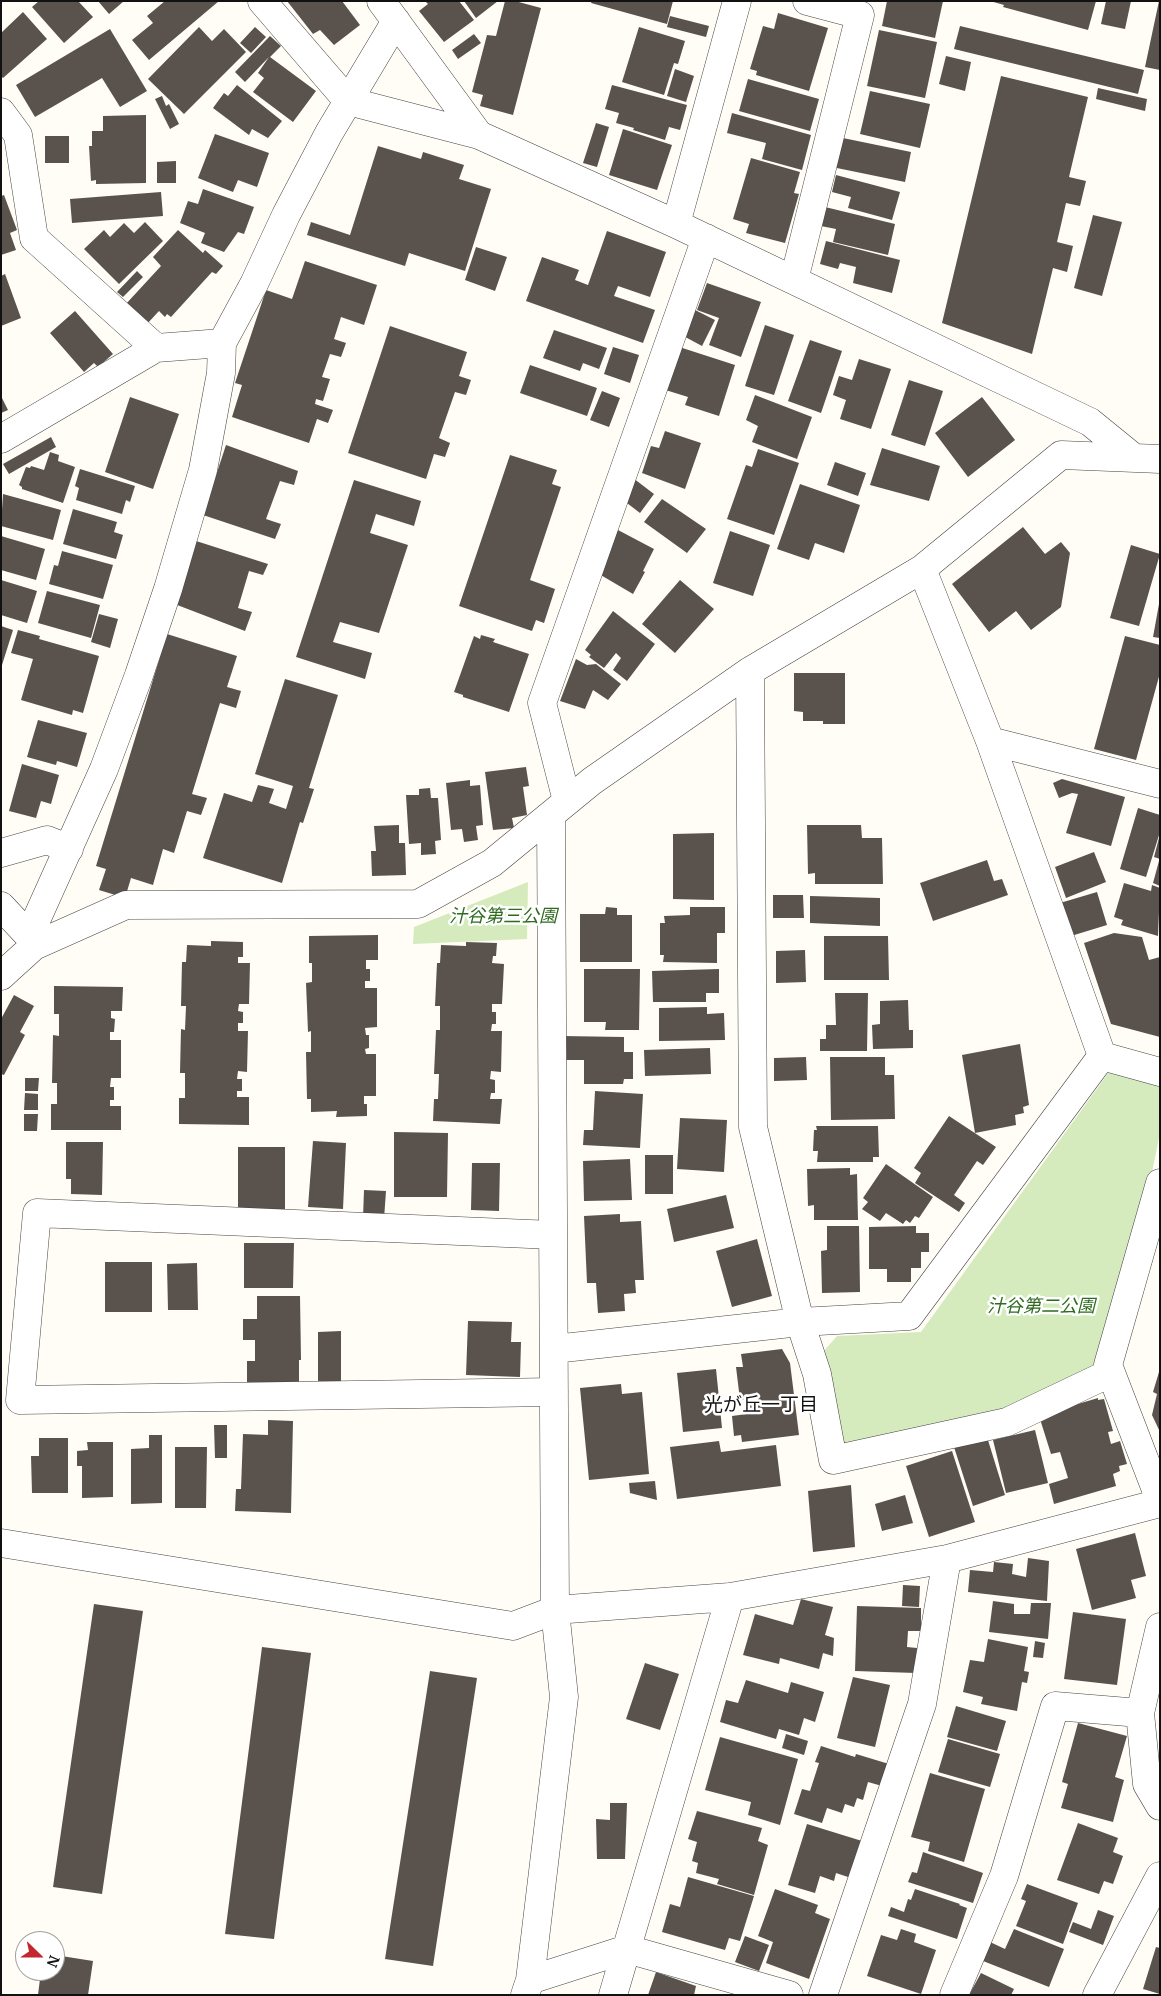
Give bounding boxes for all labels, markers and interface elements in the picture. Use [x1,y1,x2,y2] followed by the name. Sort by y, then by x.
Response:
[449,906,557,928] park label: 汁谷第三公園
[987,1296,1095,1318] park label: 汁谷第二公園
[704,1395,818,1417] district label: 光が丘一丁目
[15,1931,65,1981] north arrow
[43,1953,63,1970] text: N

